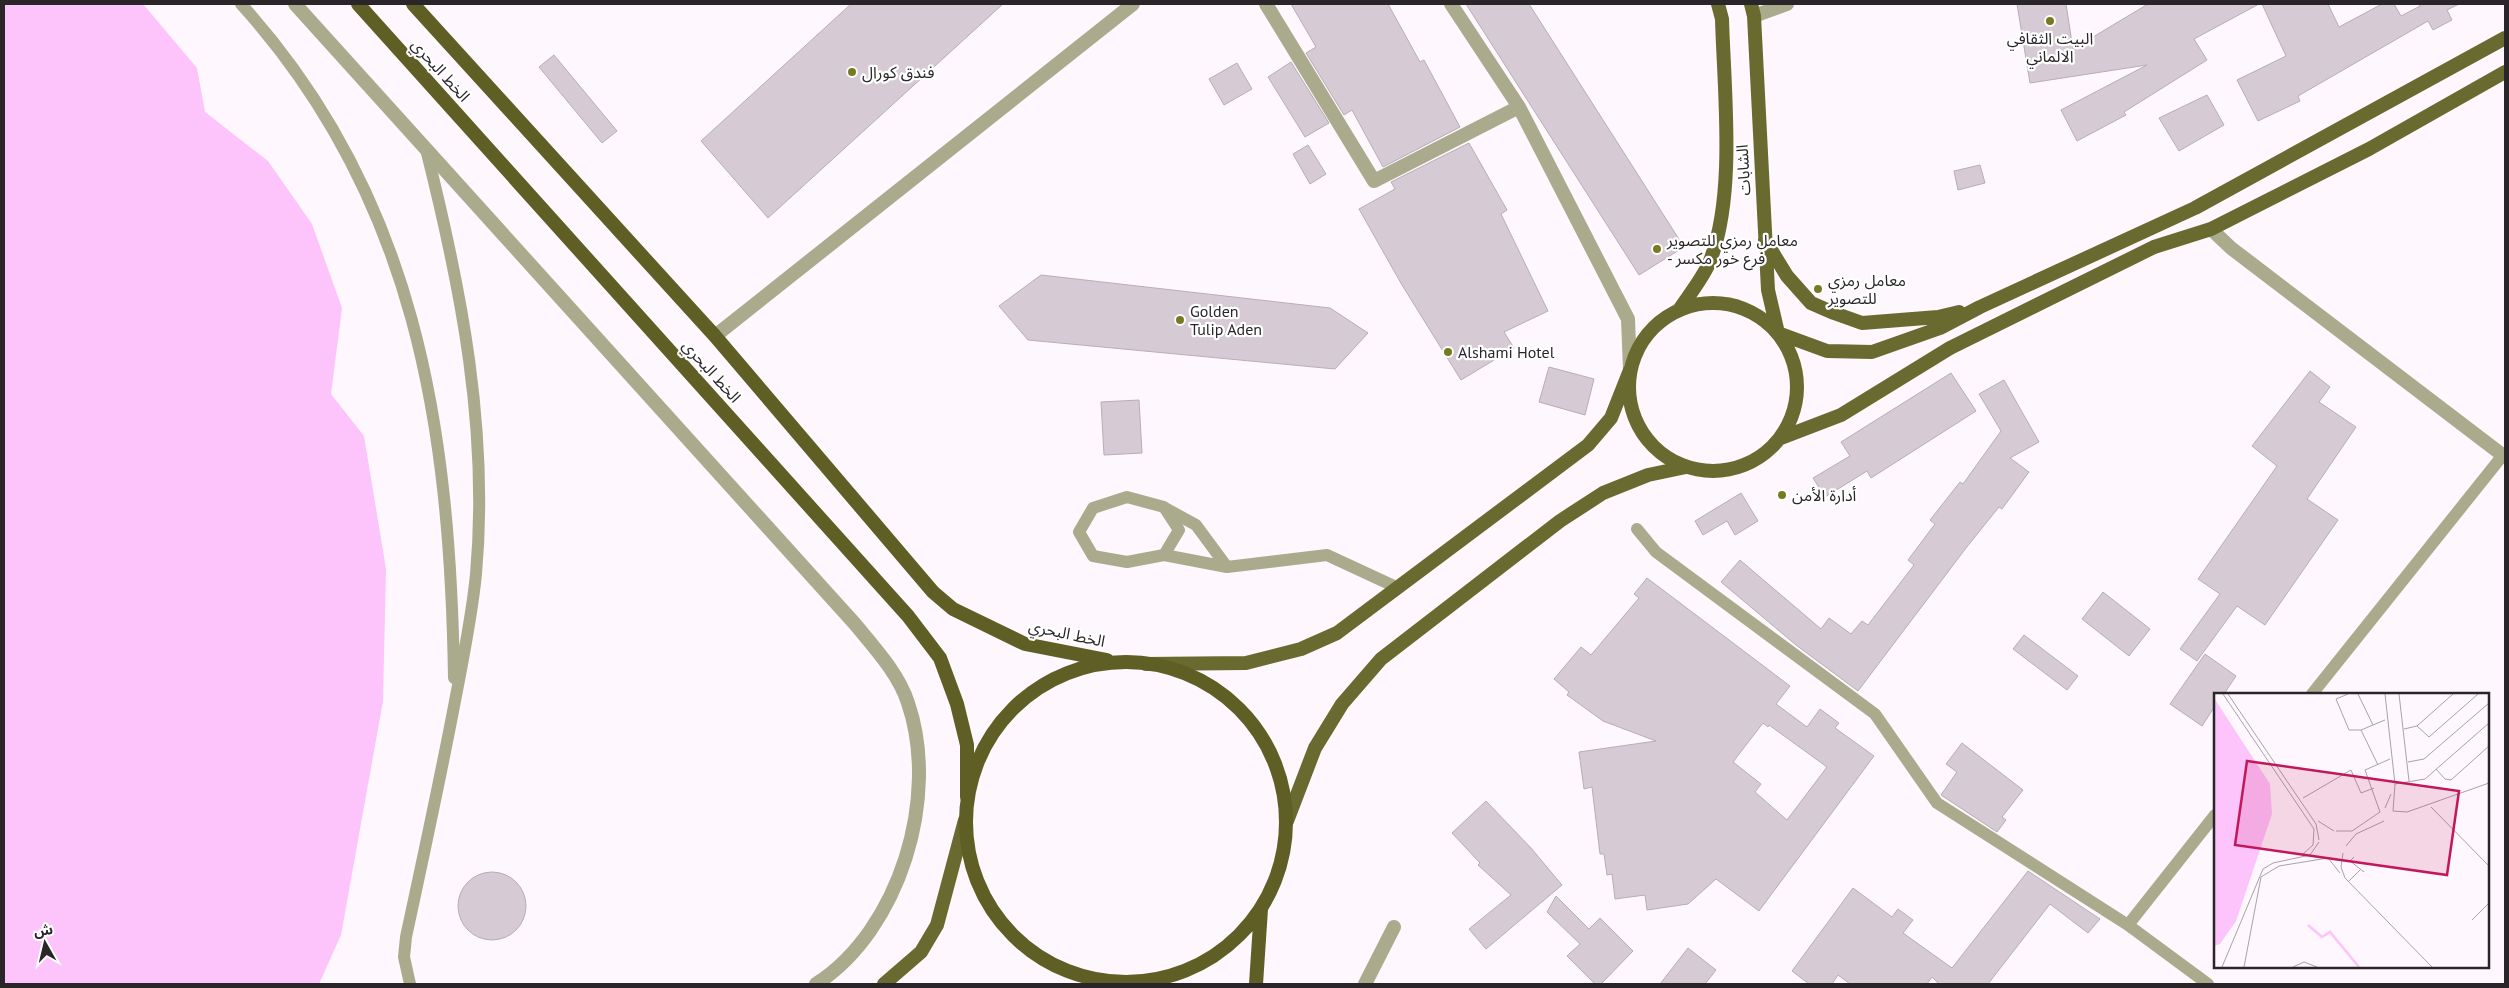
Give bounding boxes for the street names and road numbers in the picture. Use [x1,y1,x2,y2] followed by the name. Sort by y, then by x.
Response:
[405,34,474,107] street label: الخط البحري
[1732,144,1754,196] street label: الشابات
[676,335,745,408] street label: الخط البحري
[1026,615,1107,654] street label: الخط البحري

